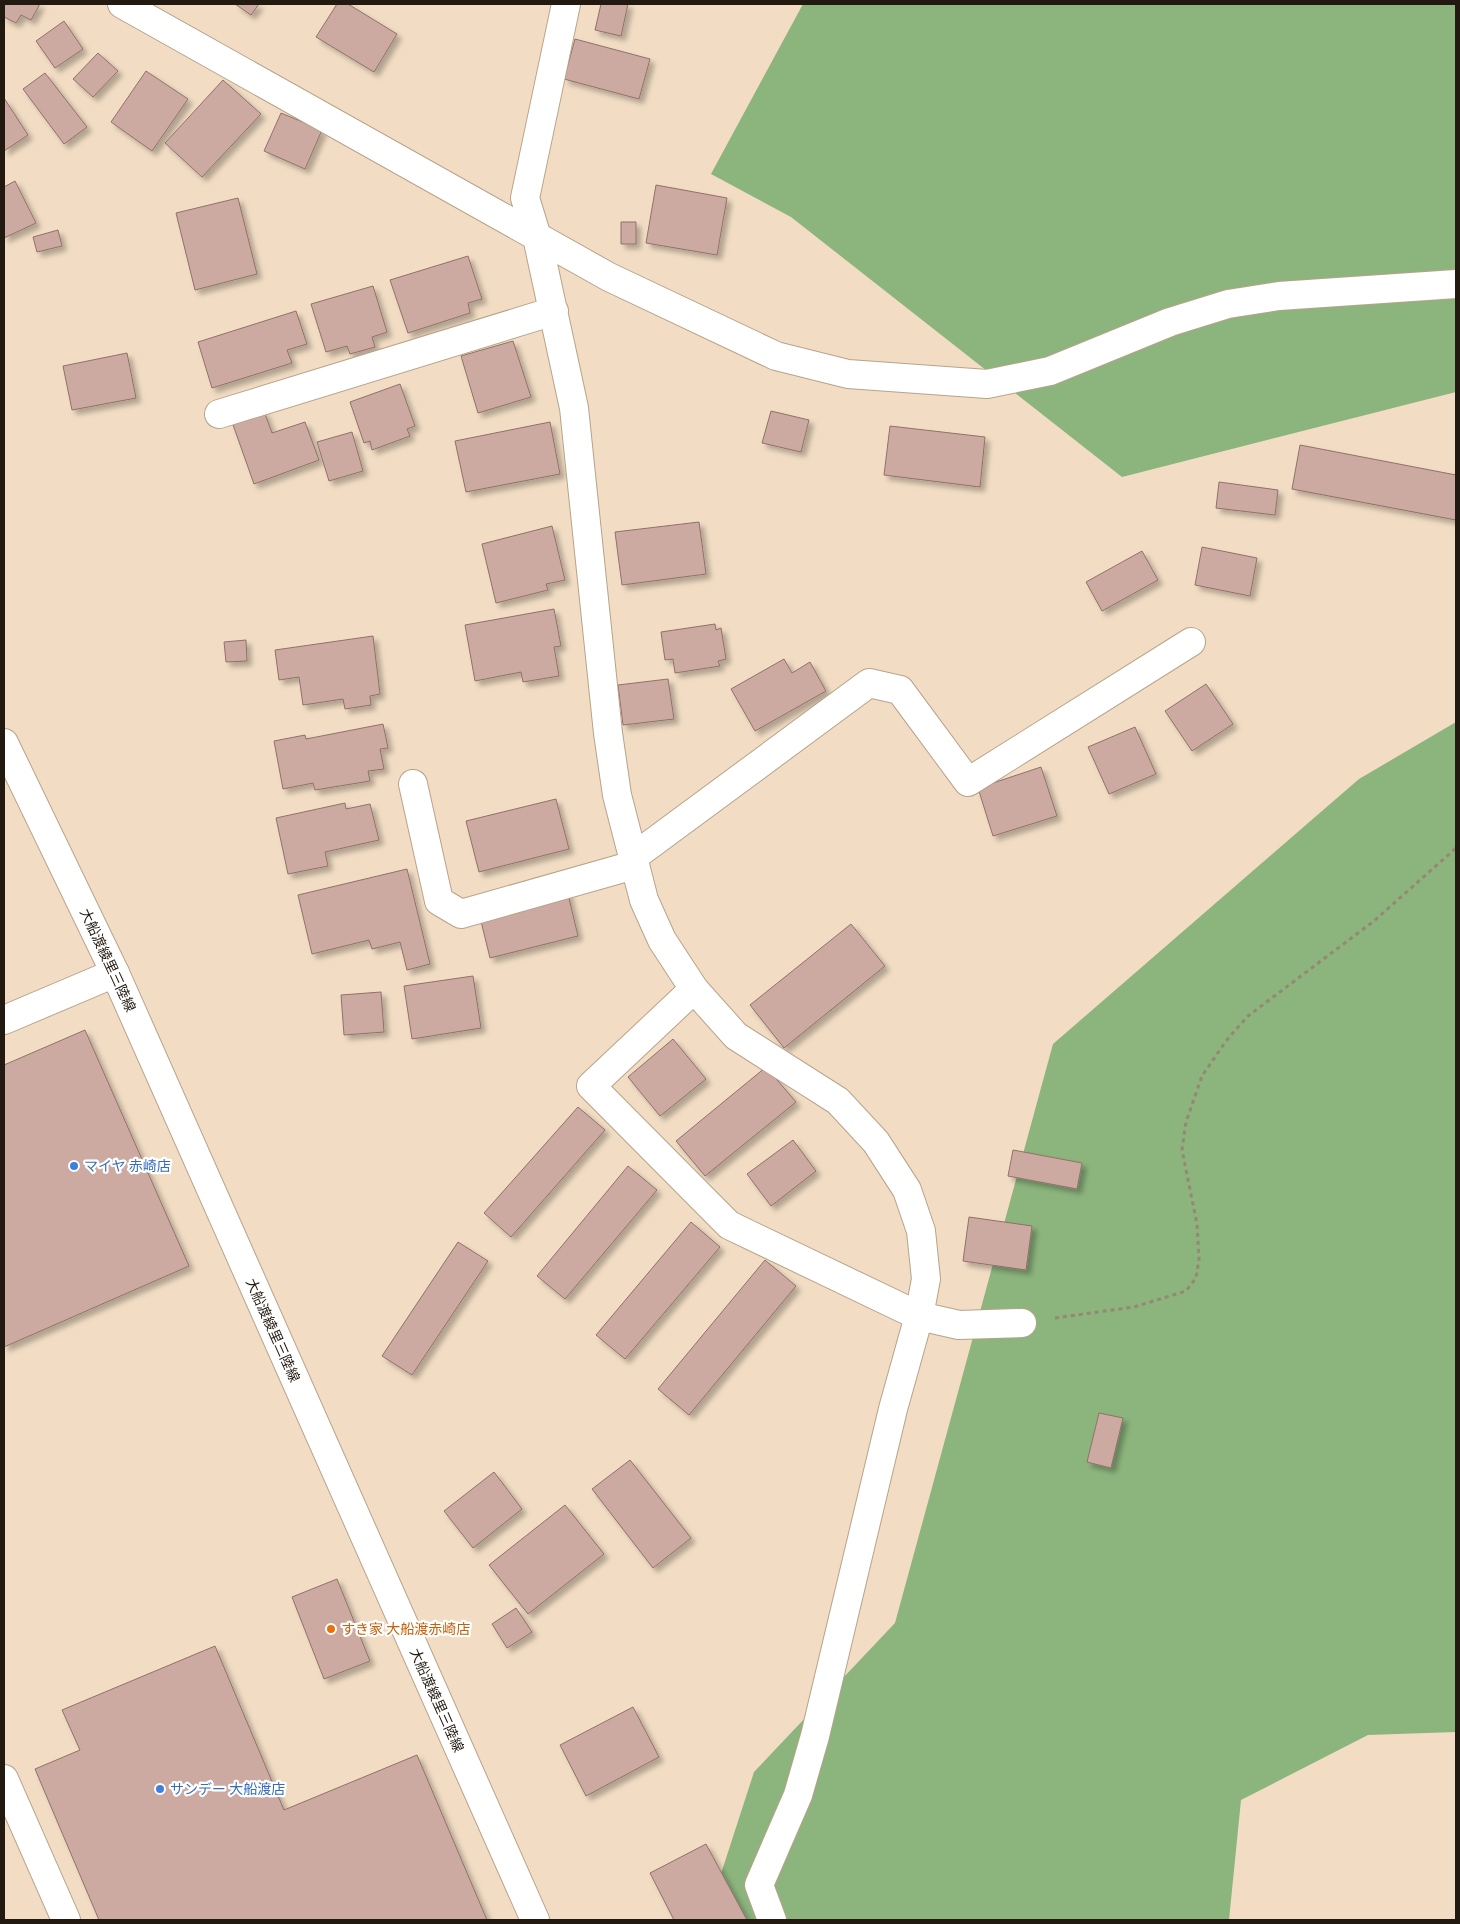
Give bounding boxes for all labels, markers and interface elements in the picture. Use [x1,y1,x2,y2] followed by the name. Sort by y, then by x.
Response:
[77,906,139,1014] street label: 大船渡綾里三陸線
[84,1158,171,1174] place label: マイヤ 赤崎店
[68,1160,80,1172] marker: マイヤ 赤崎店
[243,1276,303,1384] street label: 大船渡綾里三陸線
[341,1621,470,1637] place label: すき家 大船渡赤崎店
[325,1623,337,1635] marker: すき家 大船渡赤崎店
[407,1646,467,1754] street label: 大船渡綾里三陸線
[170,1781,285,1797] place label: サンデー 大船渡店
[154,1783,166,1795] marker: サンデー 大船渡店

